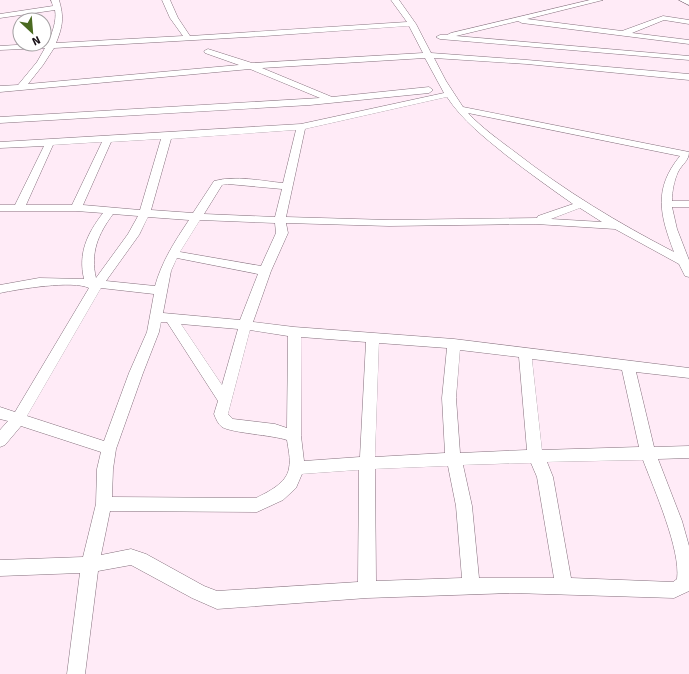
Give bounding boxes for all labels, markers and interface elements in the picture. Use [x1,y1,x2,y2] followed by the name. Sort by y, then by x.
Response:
[12,12,52,52] north arrow
[30,33,42,48] text: N

